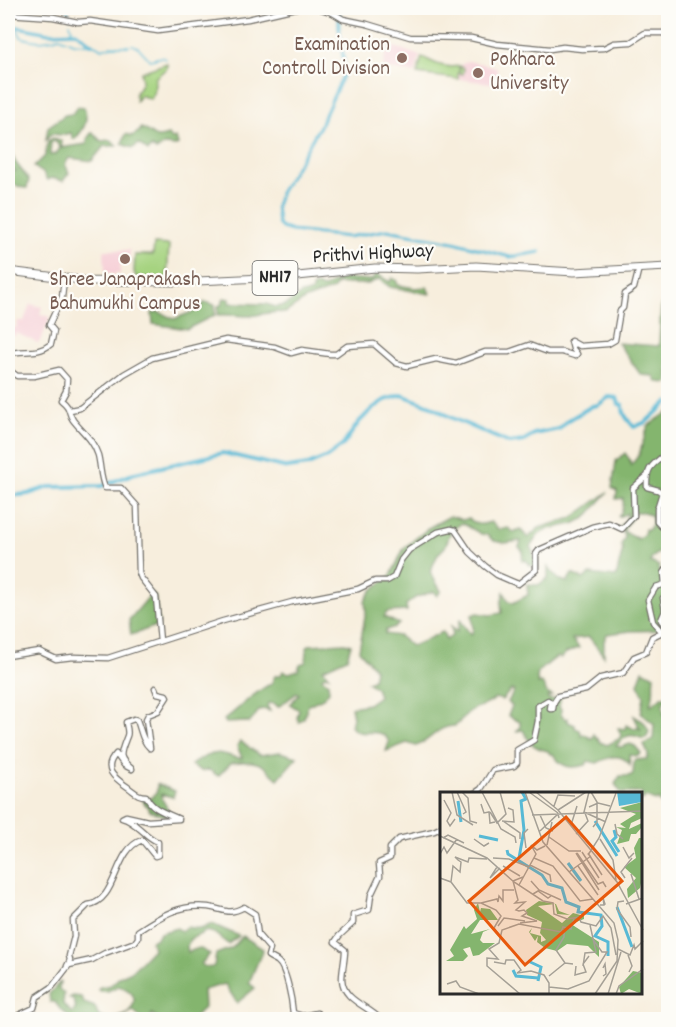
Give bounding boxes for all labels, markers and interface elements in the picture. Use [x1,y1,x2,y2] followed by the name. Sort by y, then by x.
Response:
[262,31,390,85] place label: Examination Controll Division
[490,46,569,100] place label: Pokhara University
[395,51,409,65] marker: Examination Controll Division
[471,66,485,80] marker: Pokhara University
[312,237,435,273] street label: Prithvi Highway
[118,252,132,266] marker: Shree Janaprakash Bahumukhi Campus
[252,261,298,295] road number: NH17
[49,266,201,320] place label: Shree Janaprakash Bahumukhi Campus
[440,792,643,994] inset map

